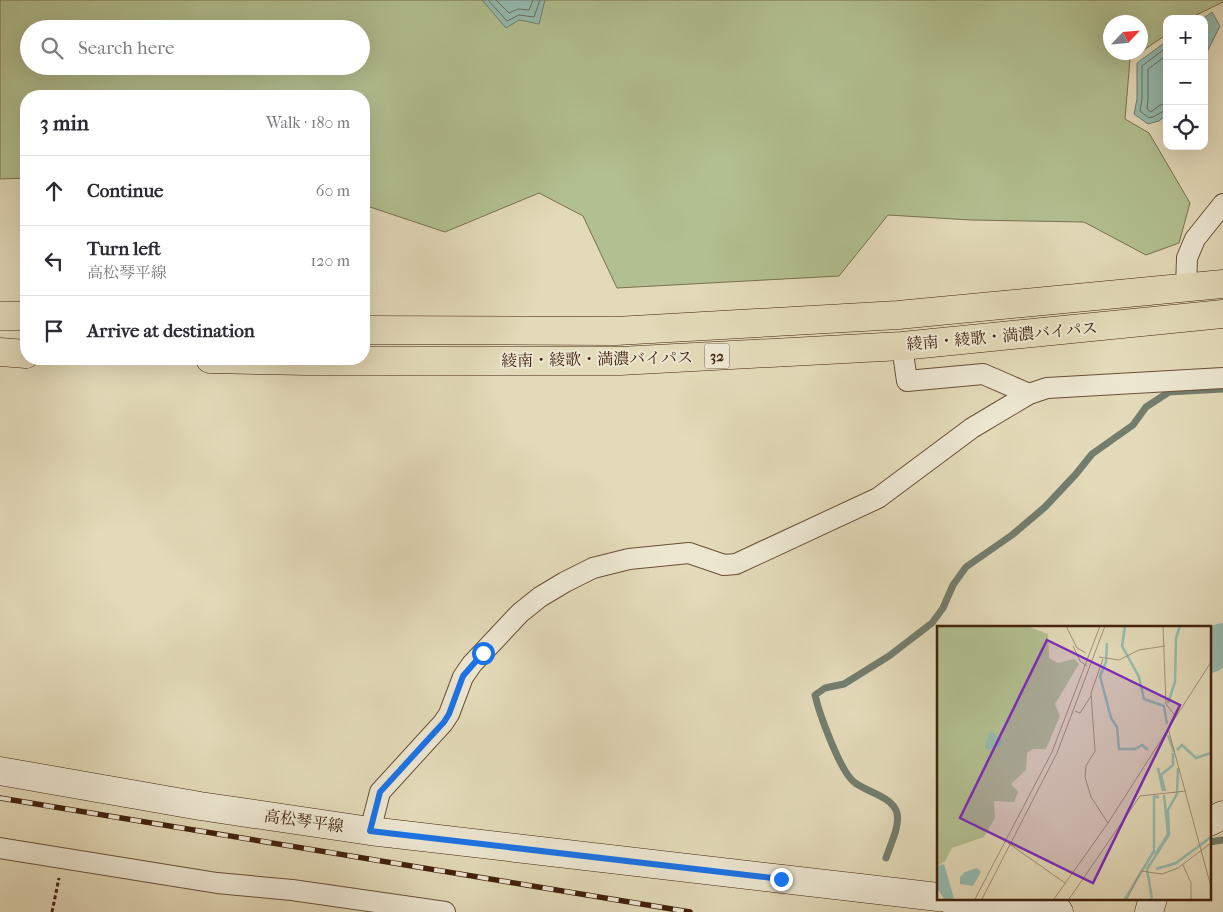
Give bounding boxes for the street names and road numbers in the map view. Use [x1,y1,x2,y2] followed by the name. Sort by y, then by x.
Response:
[906,318,1098,354] street label: 綾南・綾歌・満濃バイパス
[704,344,730,368] road number: 32
[501,348,693,370] street label: 綾南・綾歌・満濃バイパス
[263,806,345,836] street label: 高松琴平線

